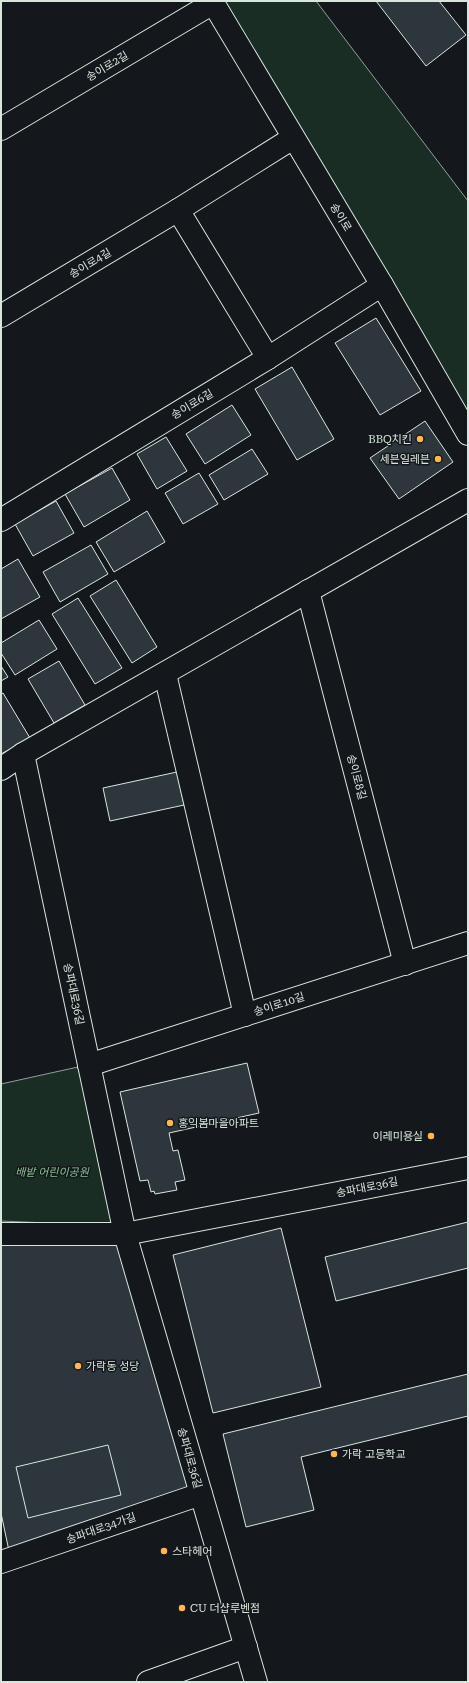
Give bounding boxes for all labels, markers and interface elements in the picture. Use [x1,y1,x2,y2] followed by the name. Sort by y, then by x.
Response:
[84,49,131,84] street label: 송이로2길
[327,201,354,234] street label: 송이로
[67,246,114,281] street label: 송이로4길
[169,387,216,422] street label: 송이로6길
[368,433,412,446] place label: BBQ치킨
[415,434,425,444] marker: BBQ치킨
[379,453,430,466] place label: 세븐일레븐
[433,454,443,464] marker: 세븐일레븐
[344,753,369,801] street label: 송이로8길
[61,962,86,1026] street label: 송파대로36길
[252,990,306,1019] street label: 송이로10길
[178,1117,259,1130] place label: 홍익봄마을아파트
[165,1118,175,1128] marker: 홍익봄마을아파트
[372,1130,423,1143] place label: 이레미용실
[426,1131,436,1141] marker: 이레미용실
[15,1166,90,1179] park label: 배밭 어린이공원
[335,1175,399,1200] street label: 송파대로36길
[86,1360,139,1373] place label: 가락동 성당
[73,1361,83,1371] marker: 가락동 성당
[175,1426,204,1490] street label: 송파대로36길
[342,1448,406,1461] place label: 가락 고등학교
[329,1449,339,1459] marker: 가락 고등학교
[65,1510,138,1547] street label: 송파대로34가길
[172,1545,212,1558] place label: 스타헤어
[159,1546,169,1556] marker: 스타헤어
[190,1602,260,1615] place label: CU 더샵루벤점
[177,1603,187,1613] marker: CU 더샵루벤점

